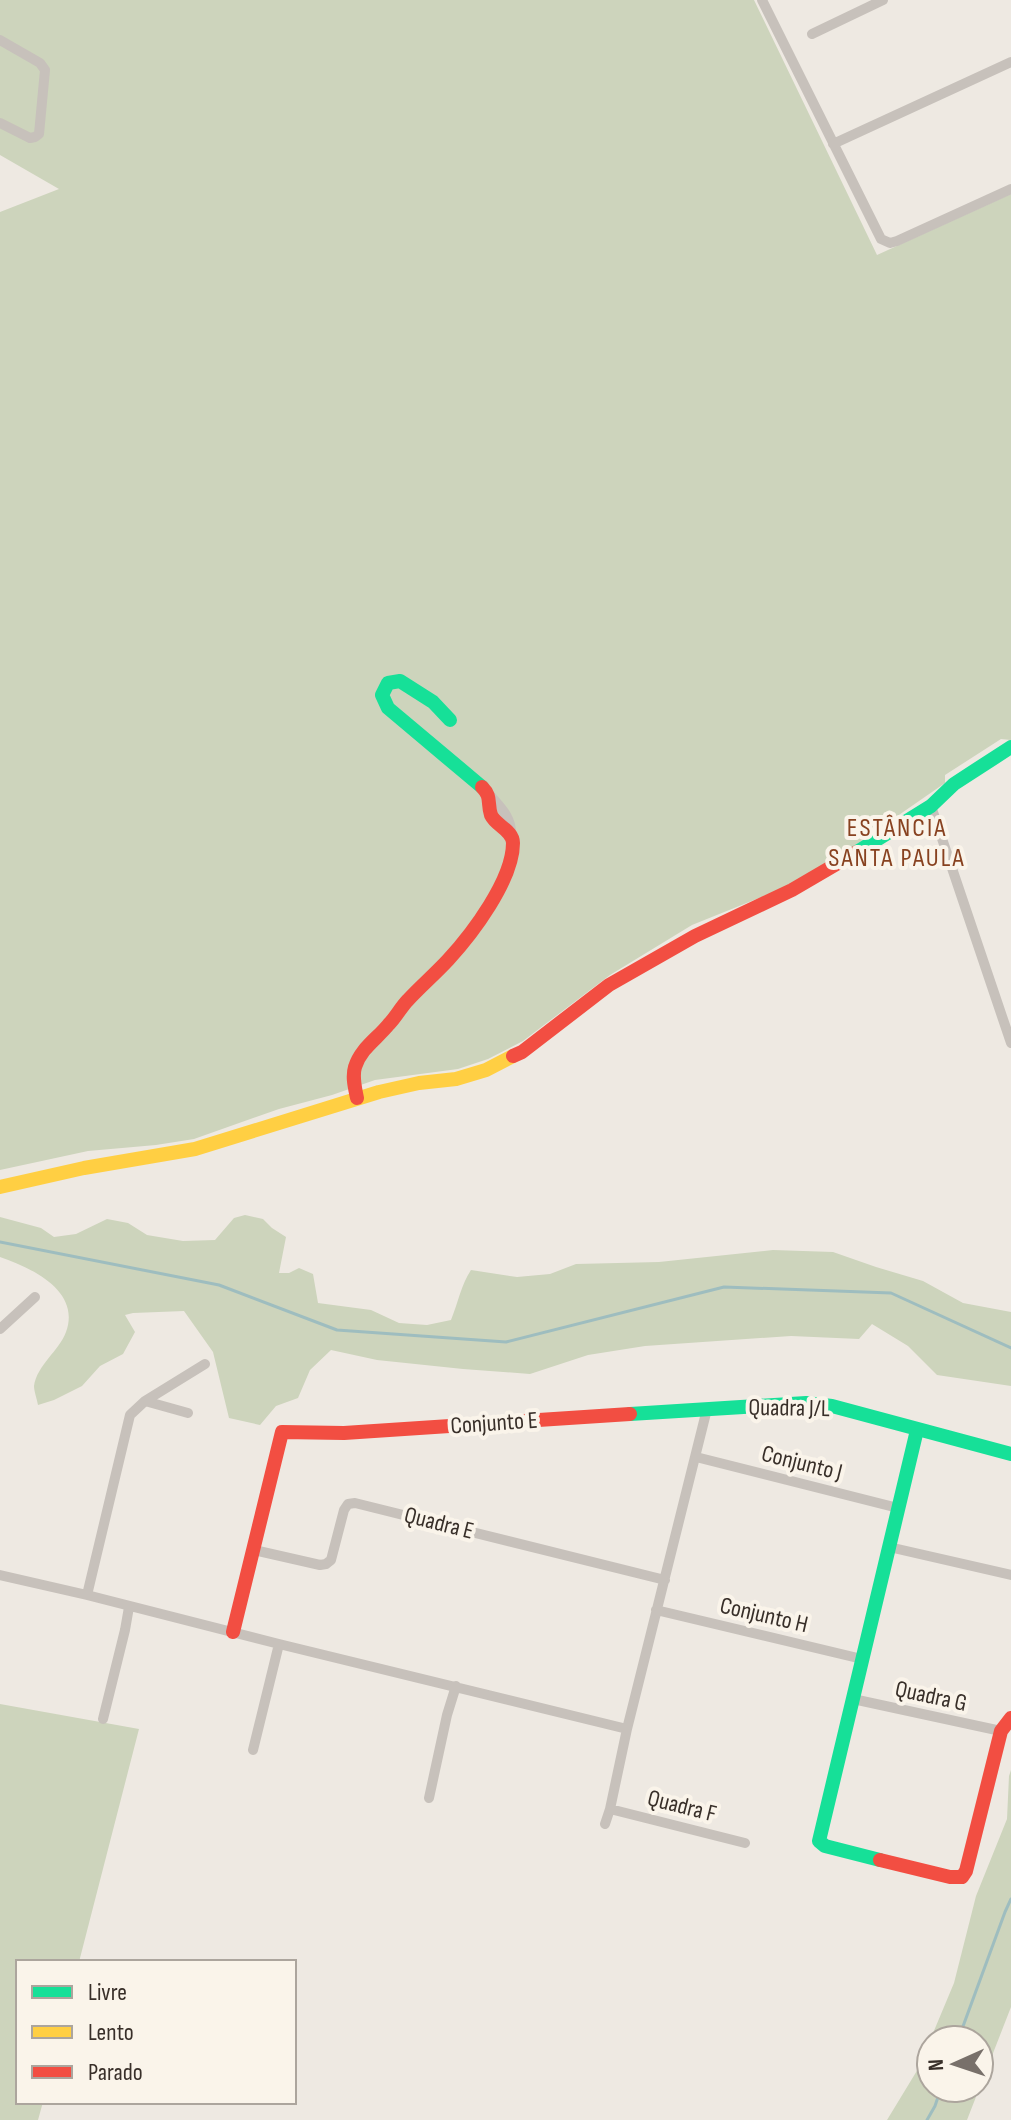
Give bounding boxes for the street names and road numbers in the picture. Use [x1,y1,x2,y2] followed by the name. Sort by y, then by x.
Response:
[748,1393,830,1423] street label: Quadra J/L
[449,1405,539,1441] street label: Conjunto E
[759,1439,845,1487] street label: Conjunto J
[401,1500,477,1546] street label: Quadra E
[717,1591,811,1639] street label: Conjunto H
[892,1674,970,1718] street label: Quadra G
[644,1783,720,1829] street label: Quadra F

